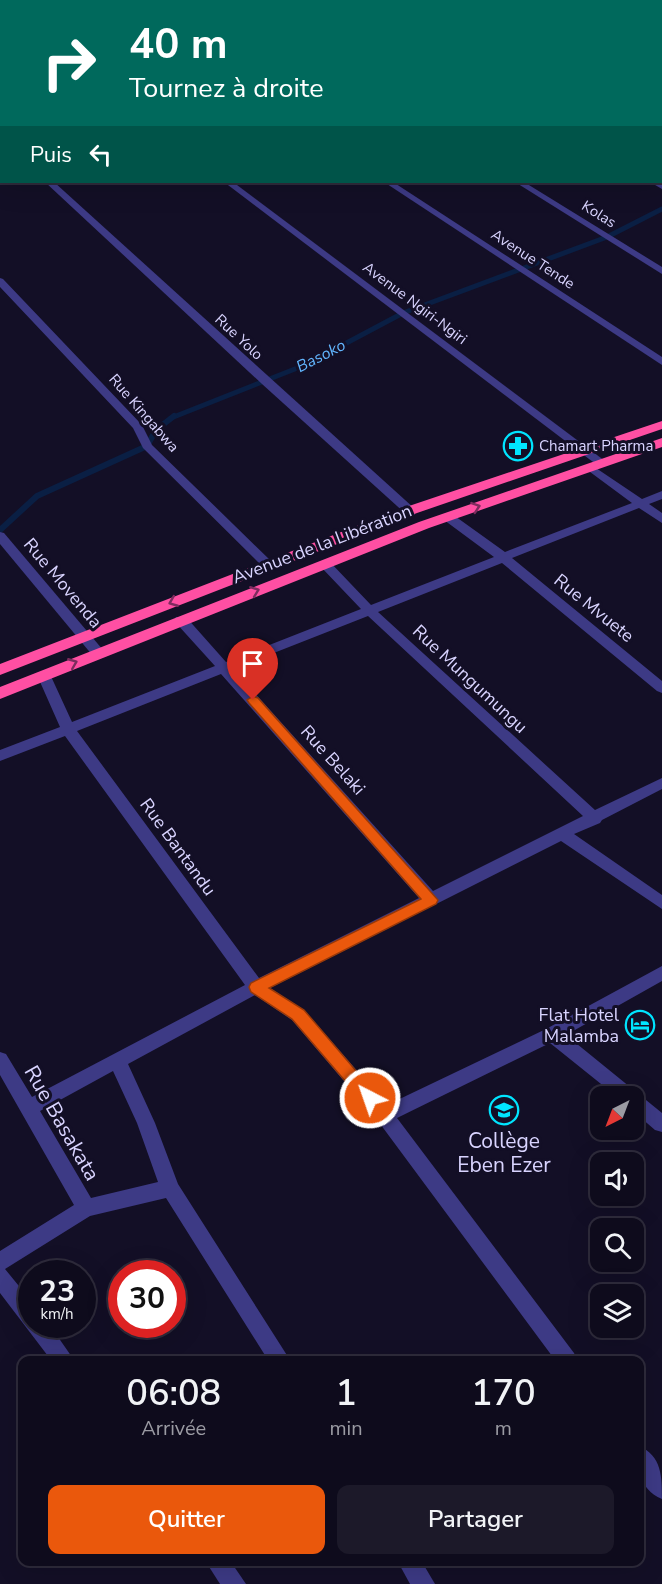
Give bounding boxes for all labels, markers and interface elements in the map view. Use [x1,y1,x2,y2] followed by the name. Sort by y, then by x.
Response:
[129,16,228,73] text: 40 m
[30,24,108,102] icon: right
[129,70,324,107] text: Tournez à droite
[84,138,117,171] icon: left
[30,140,72,170] text: Puis
[578,196,620,232] street label: Kolas
[487,224,579,294] street label: Avenue Tende
[359,257,471,349] street label: Avenue Ngiri-Ngiri
[211,310,267,364] street label: Rue Yolo
[293,334,350,378] water label: Basoko
[104,370,184,456] street label: Rue Kingabwa
[502,430,534,462] pharmacy icon: Chamart Pharma
[539,436,653,456] place label: Chamart Pharma
[229,499,415,589] street label: Avenue de la Libération
[470,501,481,514] one-way arrow
[18,533,108,633] street label: Rue Movenda
[549,568,639,648] street label: Rue Mvuete
[249,586,260,598] one-way arrow
[168,595,179,607] one-way arrow
[407,619,533,739] street label: Rue Mungumungu
[227,638,278,700] pin
[236,647,269,680] icon: arrive
[67,658,78,670] one-way arrow
[295,720,371,800] street label: Rue Belaki
[135,793,221,901] street label: Rue Bantandu
[539,1003,620,1048] place label: Flat Hotel Malamba
[624,1009,656,1041] hotel icon: Flat Hotel Malamba
[18,1060,106,1186] street label: Rue Basakata
[338,1066,402,1130] position arrow
[590,1086,644,1140] north arrow
[590,1086,644,1338] map controls
[488,1094,520,1126] school or university icon: Collège Eben Ezer
[457,1127,551,1179] place label: Collège Eben Ezer
[590,1152,644,1206] button: sound
[590,1218,644,1272] button: search
[108,1260,186,1338] speed limit sign: 30
[39,1271,75,1312] text: 23
[590,1284,644,1338] button: layers
[40,1304,74,1324] text: km/h
[126,1369,221,1418] text: 06:08
[335,1369,357,1418] text: 1
[471,1369,536,1418] text: 170
[141,1415,206,1442] text: Arrivée
[330,1415,363,1442] text: min
[495,1415,512,1442] text: m
[48,1485,325,1554] button: Quitter
[337,1485,614,1554] button: Partager

